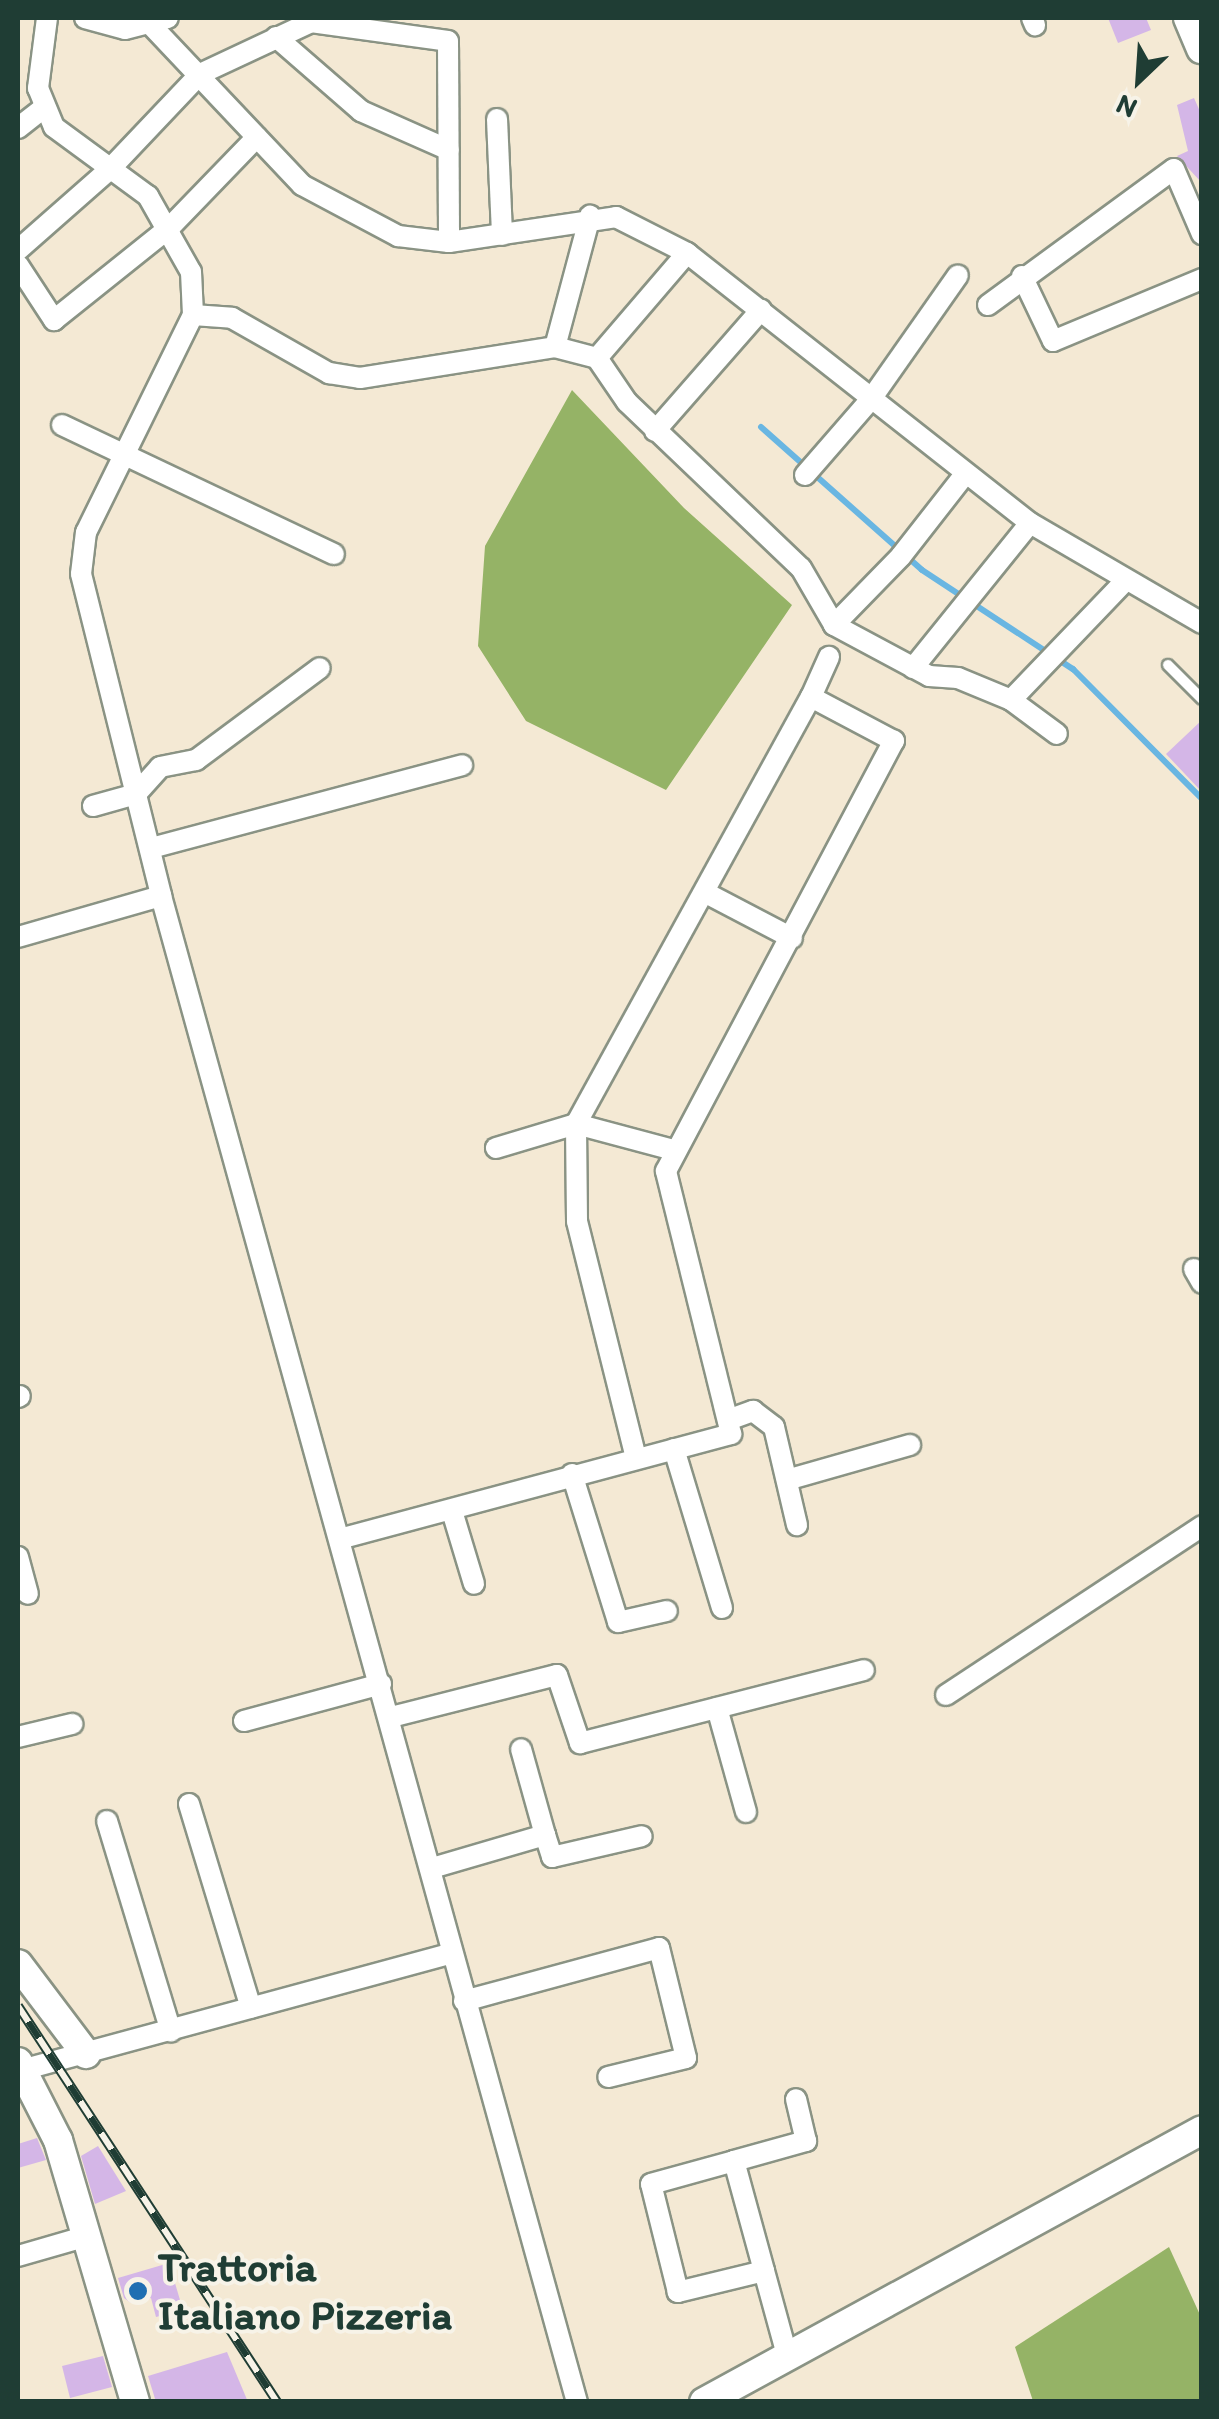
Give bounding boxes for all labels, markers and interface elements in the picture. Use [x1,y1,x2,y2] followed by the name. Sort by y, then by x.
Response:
[1089,30,1189,130] north arrow
[1111,88,1142,127] text: N
[158,2242,453,2340] place label: Trattoria Italiano Pizzeria
[127,2280,149,2302] marker: Trattoria Italiano Pizzeria

